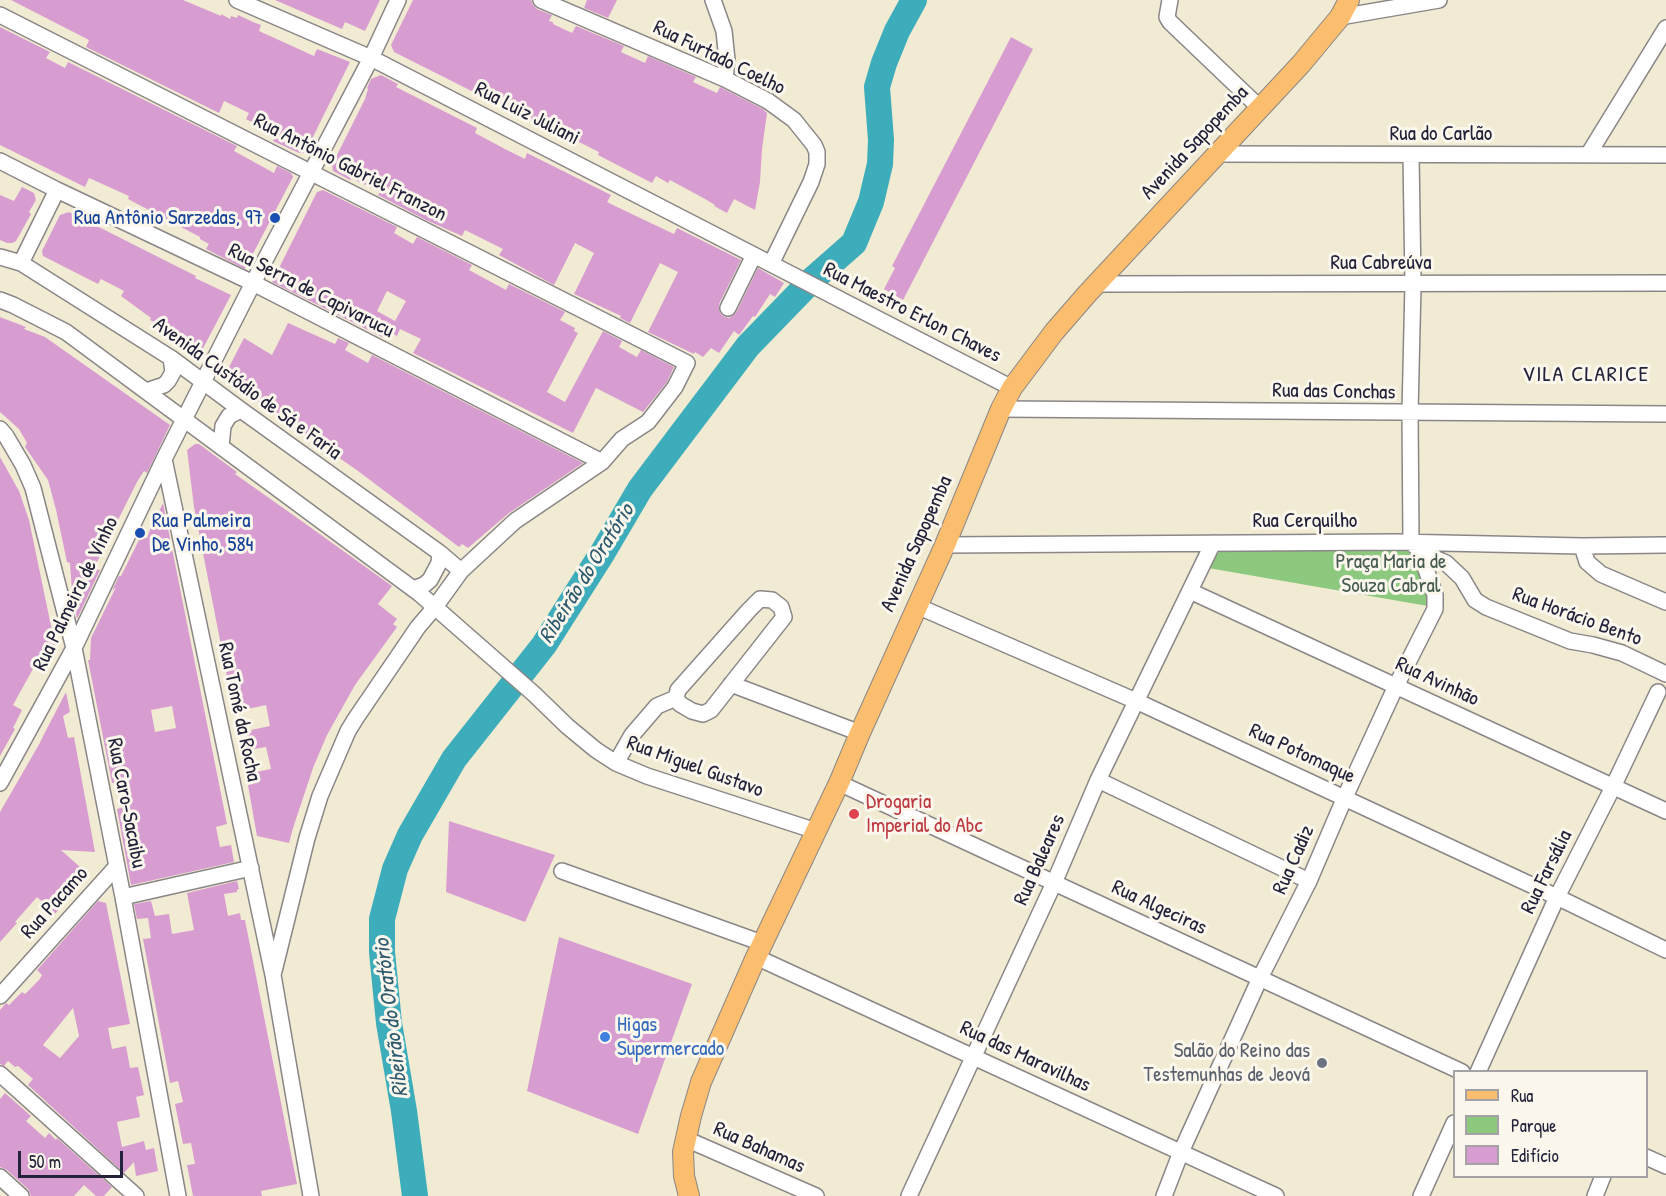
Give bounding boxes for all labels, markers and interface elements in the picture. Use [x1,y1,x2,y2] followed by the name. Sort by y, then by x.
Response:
[649,15,789,101] street label: Rua Furtado Coelho
[470,77,584,151] street label: Rua Luiz Juliani
[1136,81,1254,205] street label: Avenida Sapopemba
[249,108,451,228] street label: Rua Antônio Gabriel Franzon
[1390,121,1492,147] street label: Rua do Carlão
[74,205,263,231] place label: Rua Antônio Sarzedas, 97
[268,211,282,225] marker: Rua Antônio Sarzedas, 97
[224,238,398,344] street label: Rua Serra de Capivarucu
[1331,250,1431,276] street label: Rua Cabreúva
[819,257,1005,369] street label: Rua Maestro Erlon Chaves
[148,312,346,466] street label: Avenida Custódio de Sá e Faria
[1522,362,1650,388] district label: VILA CLARICE
[1272,378,1396,406] street label: Rua das Conchas
[876,472,958,616] street label: Avenida Sapopemba
[534,499,640,649] water label: Ribeirão do Oratório
[152,508,253,558] place label: Rua Palmeira De Vinho, 584
[1253,508,1357,534] street label: Rua Cerquilho
[28,513,124,675] street label: Rua Palmeira de Vinho
[133,526,147,540] marker: Rua Palmeira De Vinho, 584
[1336,549,1446,599] park label: Praça Maria de Souza Cabral
[1509,582,1645,652] street label: Rua Horácio Bento
[212,640,266,784] street label: Rua Tomé da Rocha
[1391,652,1483,712] street label: Rua Avinhão
[1245,718,1359,790] street label: Rua Potomaque
[623,731,767,803] street label: Rua Miguel Gustavo
[101,736,151,870] street label: Rua Caro-Sacaibu
[866,789,983,839] place label: Drogaria Imperial do Abc
[847,807,861,821] marker: Drogaria Imperial do Abc
[1009,811,1071,909] street label: Rua Baleares
[1268,822,1320,898] street label: Rua Cadiz
[1516,826,1578,918] street label: Rua Farsália
[16,862,94,944] street label: Rua Pacamo
[1108,875,1210,941] street label: Rua Algeciras
[369,937,415,1099] water label: Ribeirão do Oratório
[617,1012,724,1062] place label: Higas Supermercado
[956,1016,1094,1098] street label: Rua das Maravilhas
[598,1030,612,1044] marker: Higas Supermercado
[1143,1038,1310,1088] place label: Salão do Reino das Testemunhas de Jeová
[1315,1056,1329,1070] marker: Salão do Reino das Testemunhas de Jeová
[1453,1070,1648,1178] legend
[1511,1083,1533,1108] text: Rua
[1511,1113,1556,1138] text: Parque
[709,1117,809,1179] street label: Rua Bahamas
[21,1139,126,1177] scale bar
[1511,1143,1559,1168] text: Edifício
[29,1149,61,1174] text: 50 m

